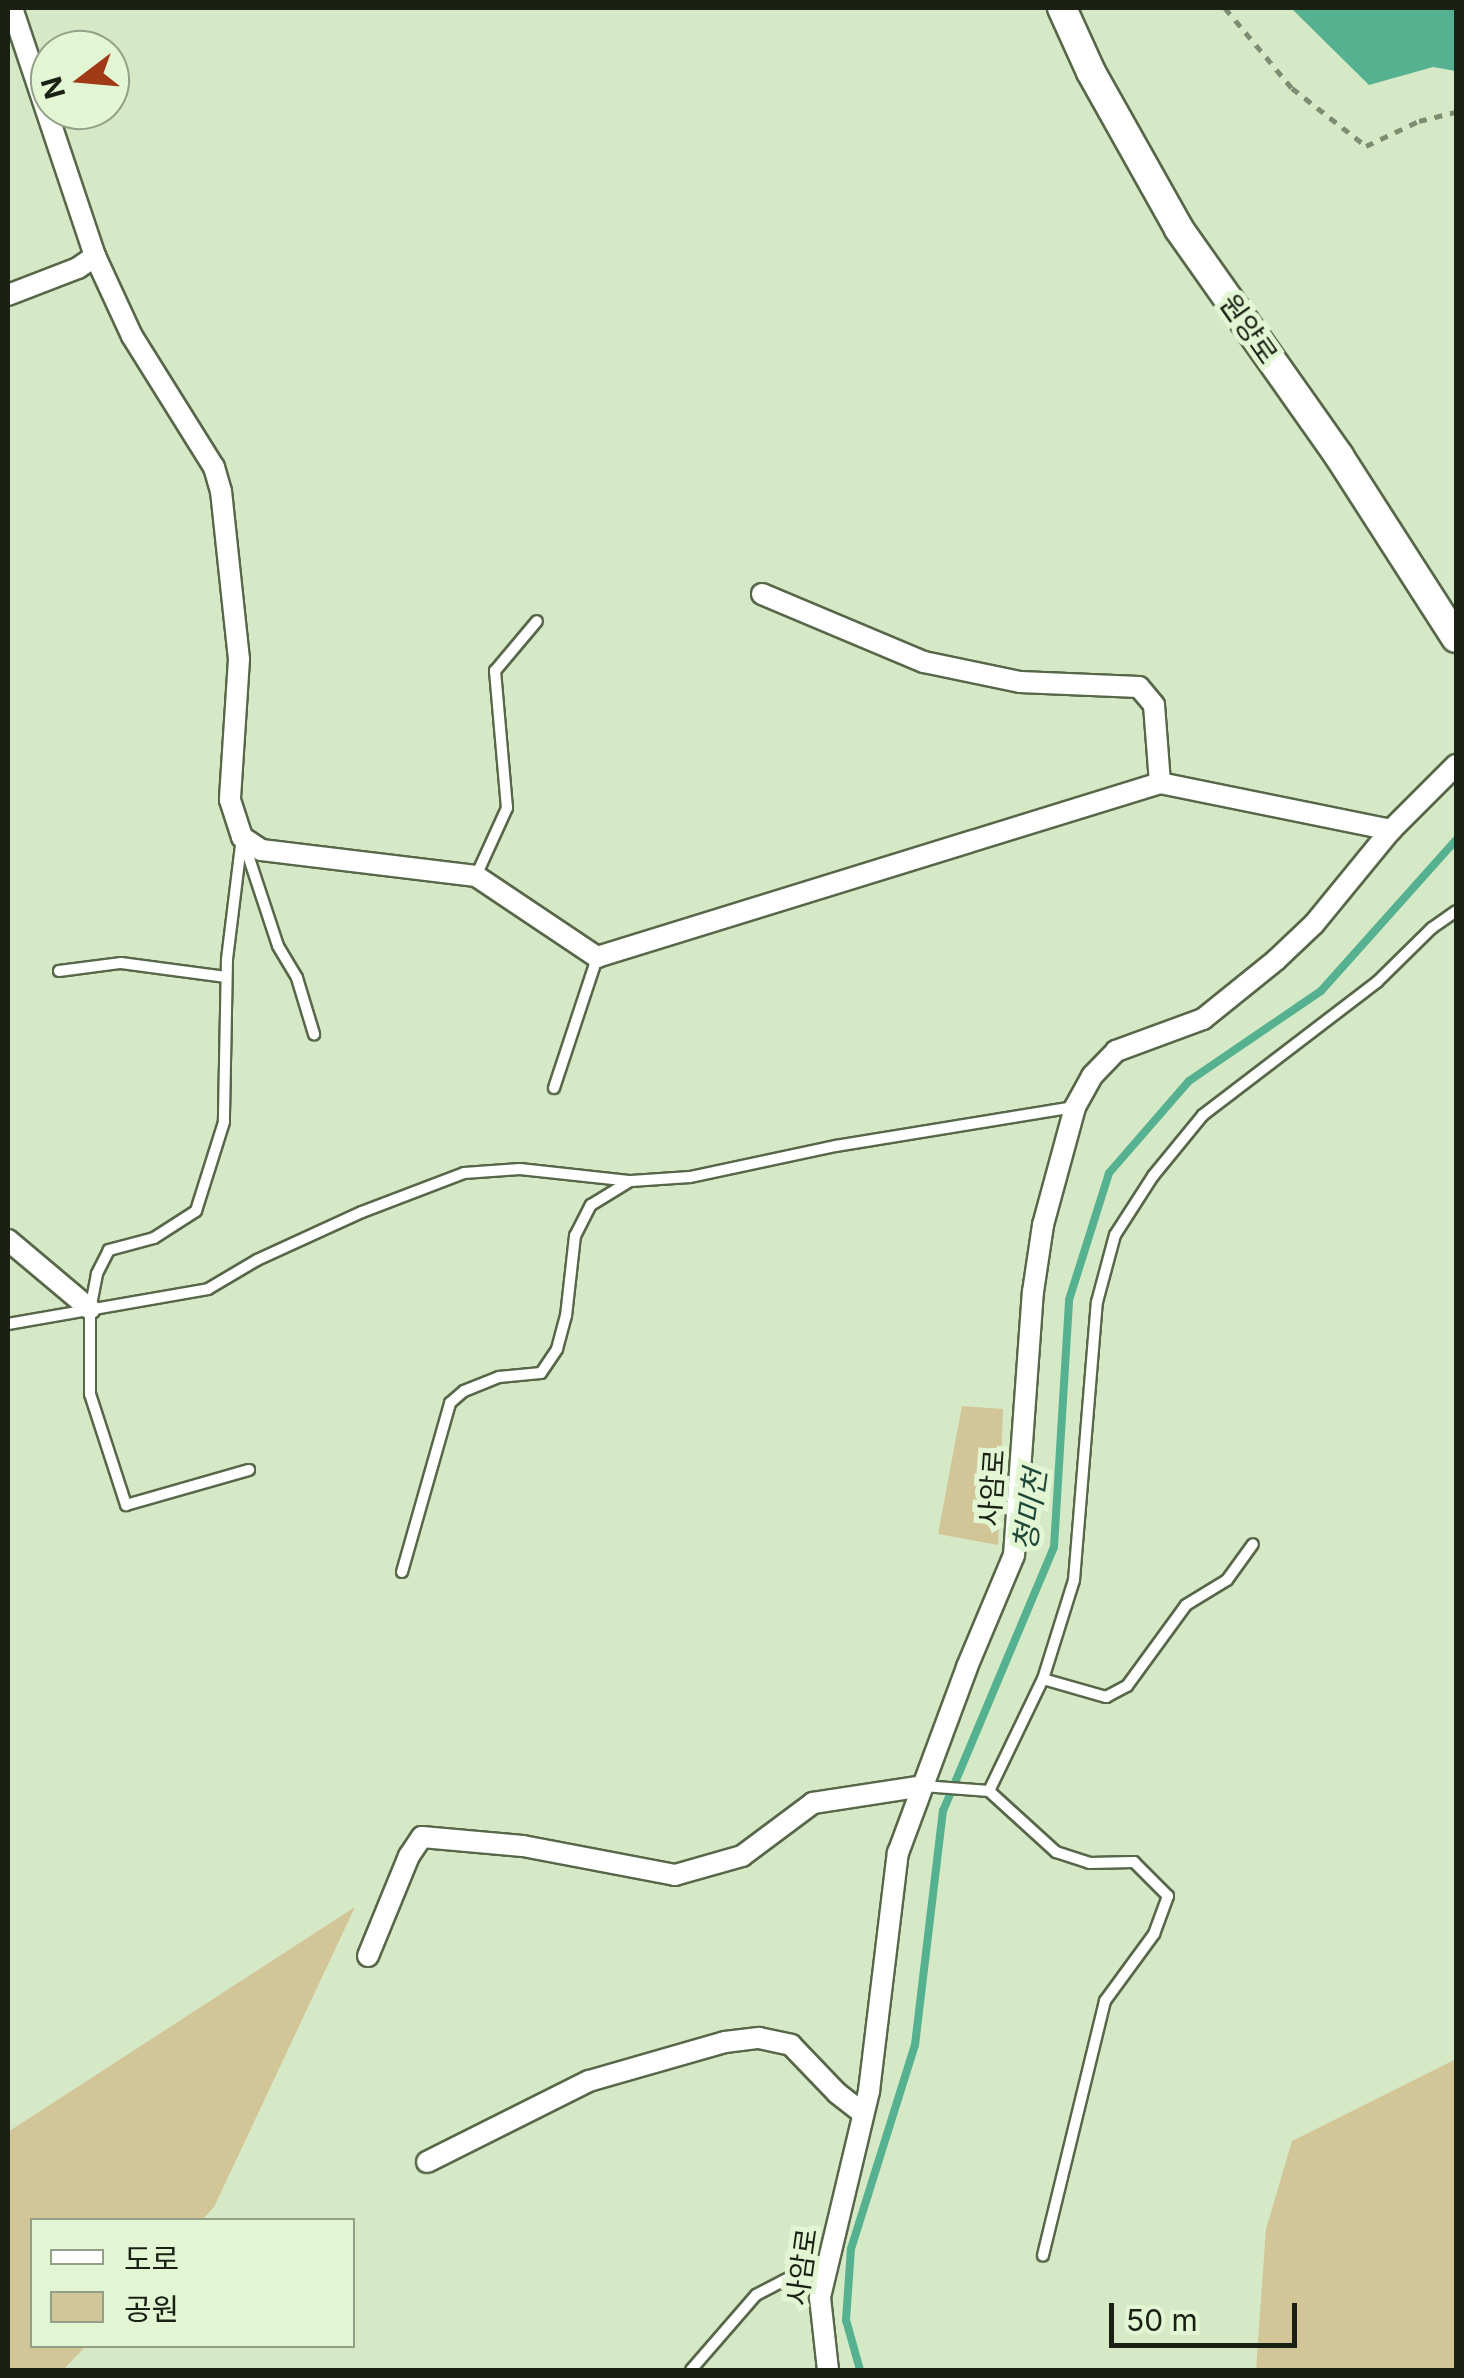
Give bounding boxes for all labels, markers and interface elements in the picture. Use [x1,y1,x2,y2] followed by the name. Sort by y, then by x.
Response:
[30,30,130,130] north arrow
[34,73,72,103] text: N
[1213,288,1285,370] street label: 원양로
[973,1448,1011,1528] street label: 사암로
[1006,1466,1054,1554] water label: 청미천
[30,2218,355,2348] legend
[780,2226,824,2308] street label: 사암로
[124,2241,179,2277] text: 도로
[1114,2283,1302,2345] scale bar
[124,2291,179,2327] text: 공원
[1126,2302,1198,2338] text: 50 m

